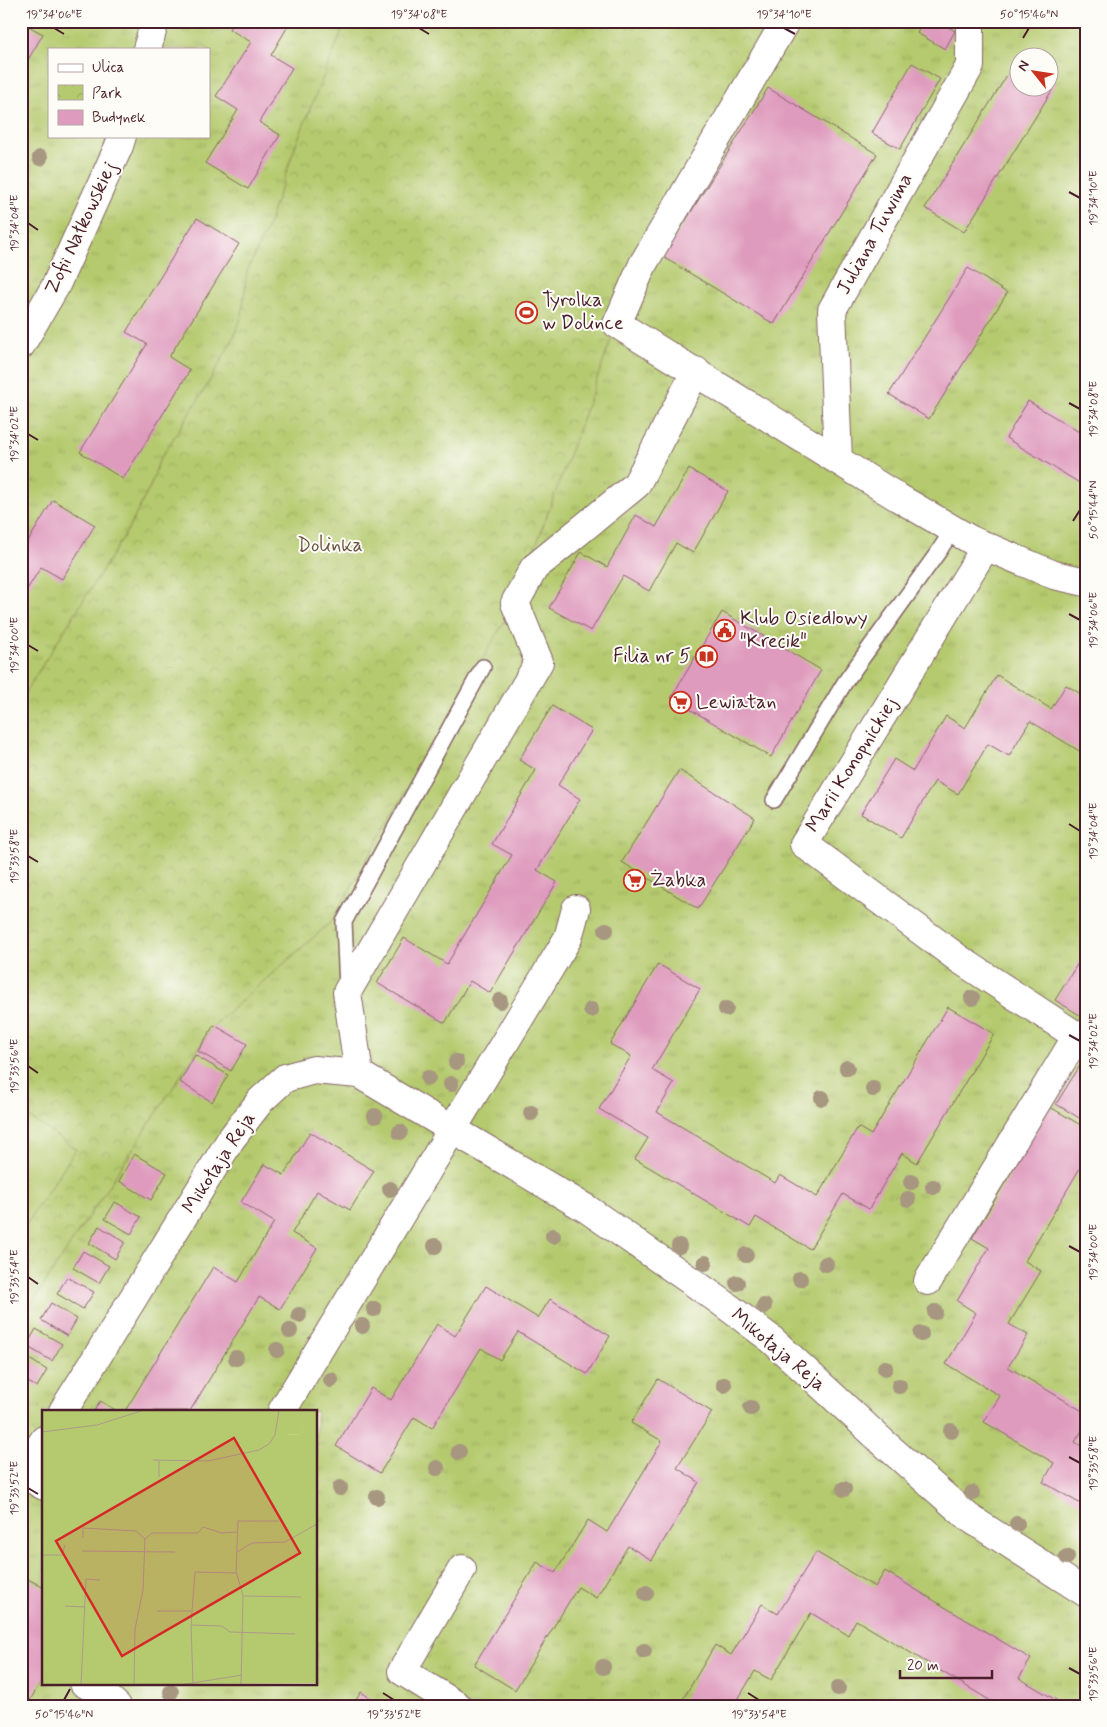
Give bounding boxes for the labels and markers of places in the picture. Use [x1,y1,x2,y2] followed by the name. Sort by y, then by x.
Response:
[542,287,624,337] place label: Tyrolka w Dolince
[514,300,538,324] sports icon: Tyrolka w Dolince
[740,605,868,655] place label: Klub Osiedlowy "Krecik"
[712,618,736,642] public building icon: Klub Osiedlowy "Krecik"
[613,643,691,670] place label: Filia nr 5
[695,644,719,668] library icon: Filia nr 5
[696,689,776,716] place label: Lewiatan
[668,690,692,714] supermarket icon: Lewiatan
[650,867,706,894] place label: Żabka
[622,868,646,892] supermarket icon: Żabka

